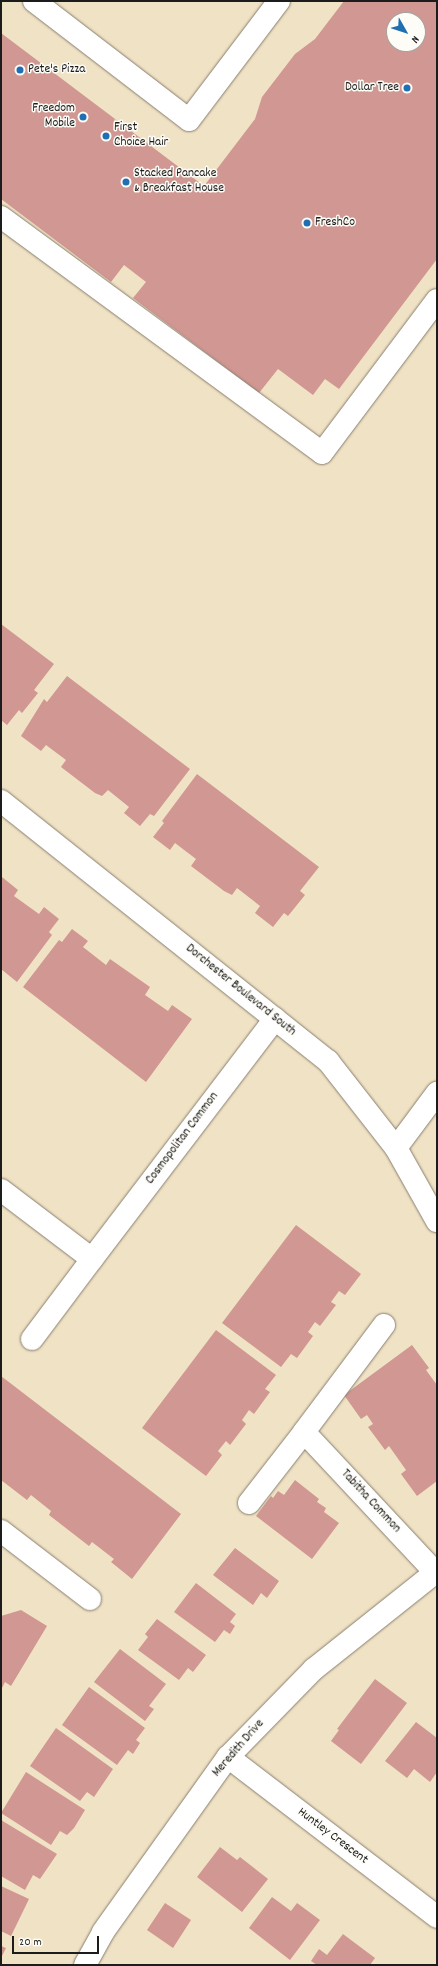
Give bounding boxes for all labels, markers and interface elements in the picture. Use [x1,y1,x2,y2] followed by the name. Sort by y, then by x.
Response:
[386,12,426,52] north arrow
[407,32,422,46] text: N
[28,62,85,78] place label: Pete's Pizza
[15,65,25,75] marker: Pete's Pizza
[345,80,399,96] place label: Dollar Tree
[402,83,412,93] marker: Dollar Tree
[32,102,75,133] place label: Freedom Mobile
[78,112,88,122] marker: Freedom Mobile
[114,121,168,152] place label: First Choice Hair
[101,131,111,141] marker: First Choice Hair
[134,167,224,198] place label: Stacked Pancake & Breakfast House
[121,177,131,187] marker: Stacked Pancake & Breakfast House
[315,215,355,231] place label: FreshCo
[302,218,312,228] marker: FreshCo
[182,942,298,1040] street label: Dorchester Boulevard South
[143,1090,223,1188] street label: Cosmopolitan Common
[337,1467,403,1537] street label: Tabitha Common
[210,1717,268,1781] street label: Meredith Drive
[294,1805,370,1869] street label: Huntley Crescent
[14,1928,101,1954] scale bar
[19,1934,42,1951] text: 20 m

